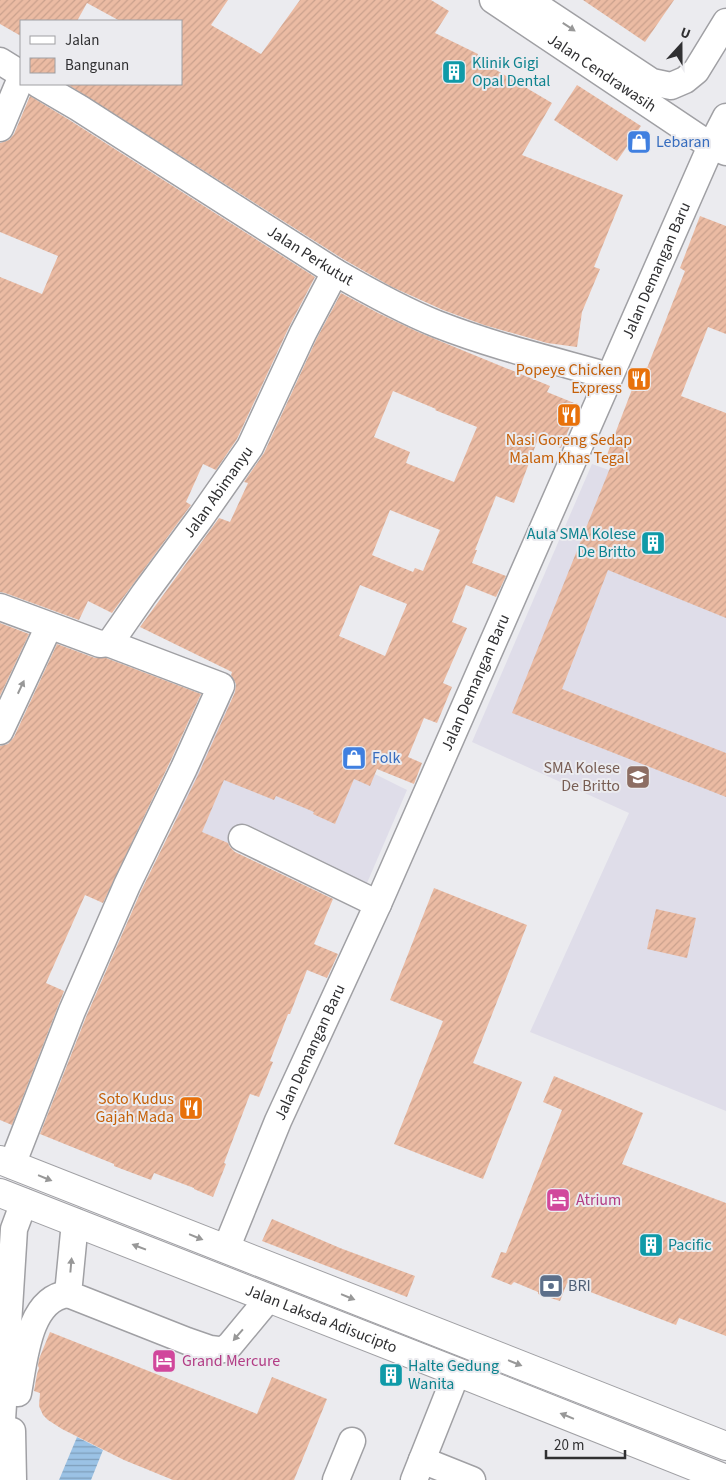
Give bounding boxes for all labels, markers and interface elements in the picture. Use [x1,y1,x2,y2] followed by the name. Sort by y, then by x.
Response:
[20,20,182,85] legend
[656,20,706,70] north arrow
[562,22,576,32] one-way arrow
[677,23,693,45] text: U
[543,29,661,117] street label: Jalan Cendrawasih
[65,30,99,51] text: Jalan
[472,52,550,92] place label: Klinik Gigi Opal Dental
[65,55,129,76] text: Bangunan
[441,59,467,85] building icon: Klinik Gigi Opal Dental
[626,129,652,155] shop icon: Lebaran
[656,131,710,153] place label: Lebaran
[617,199,696,342] street label: Jalan Demangan Baru
[263,220,358,291] street label: Jalan Perkutut
[516,359,622,399] place label: Popeye Chicken Express
[626,366,652,392] restaurant icon: Popeye Chicken Express
[556,402,582,428] restaurant icon: Nasi Goreng Sedap Malam Khas Tegal
[506,429,632,469] place label: Nasi Goreng Sedap Malam Khas Tegal
[178,442,258,542] street label: Jalan Abimanyu
[527,523,636,563] place label: Aula SMA Kolese De Britto
[640,530,666,556] building icon: Aula SMA Kolese De Britto
[436,611,515,754] street label: Jalan Demangan Baru
[17,680,25,694] one-way arrow
[341,745,367,771] shop icon: Folk
[372,747,400,769] place label: Folk
[543,757,620,797] place label: SMA Kolese De Britto
[625,764,651,790] school or university icon: SMA Kolese De Britto
[269,981,351,1124] street label: Jalan Demangan Baru
[96,1088,174,1128] place label: Soto Kudus Gajah Mada
[178,1095,204,1121] restaurant icon: Soto Kudus Gajah Mada
[38,1174,53,1182] one-way arrow
[545,1187,571,1213] hotel icon: Atrium
[576,1189,621,1211] place label: Atrium
[638,1232,664,1258] building icon: Pacific
[189,1234,204,1242] one-way arrow
[668,1234,712,1256] place label: Pacific
[131,1243,146,1251] one-way arrow
[67,1257,75,1273] one-way arrow
[538,1273,564,1299] bank icon: BRI
[568,1275,591,1297] place label: BRI
[242,1279,400,1358] street label: Jalan Laksda Adisucipto
[341,1293,356,1301] one-way arrow
[233,1329,244,1341] one-way arrow
[151,1348,177,1374] hotel icon: Grand Mercure
[182,1350,280,1372] place label: Grand Mercure
[408,1355,499,1395] place label: Halte Gedung Wanita
[508,1359,523,1367] one-way arrow
[378,1362,404,1388] building icon: Halte Gedung Wanita
[560,1411,574,1419] one-way arrow
[546,1428,625,1460] scale bar
[554,1435,584,1456] text: 20 m

